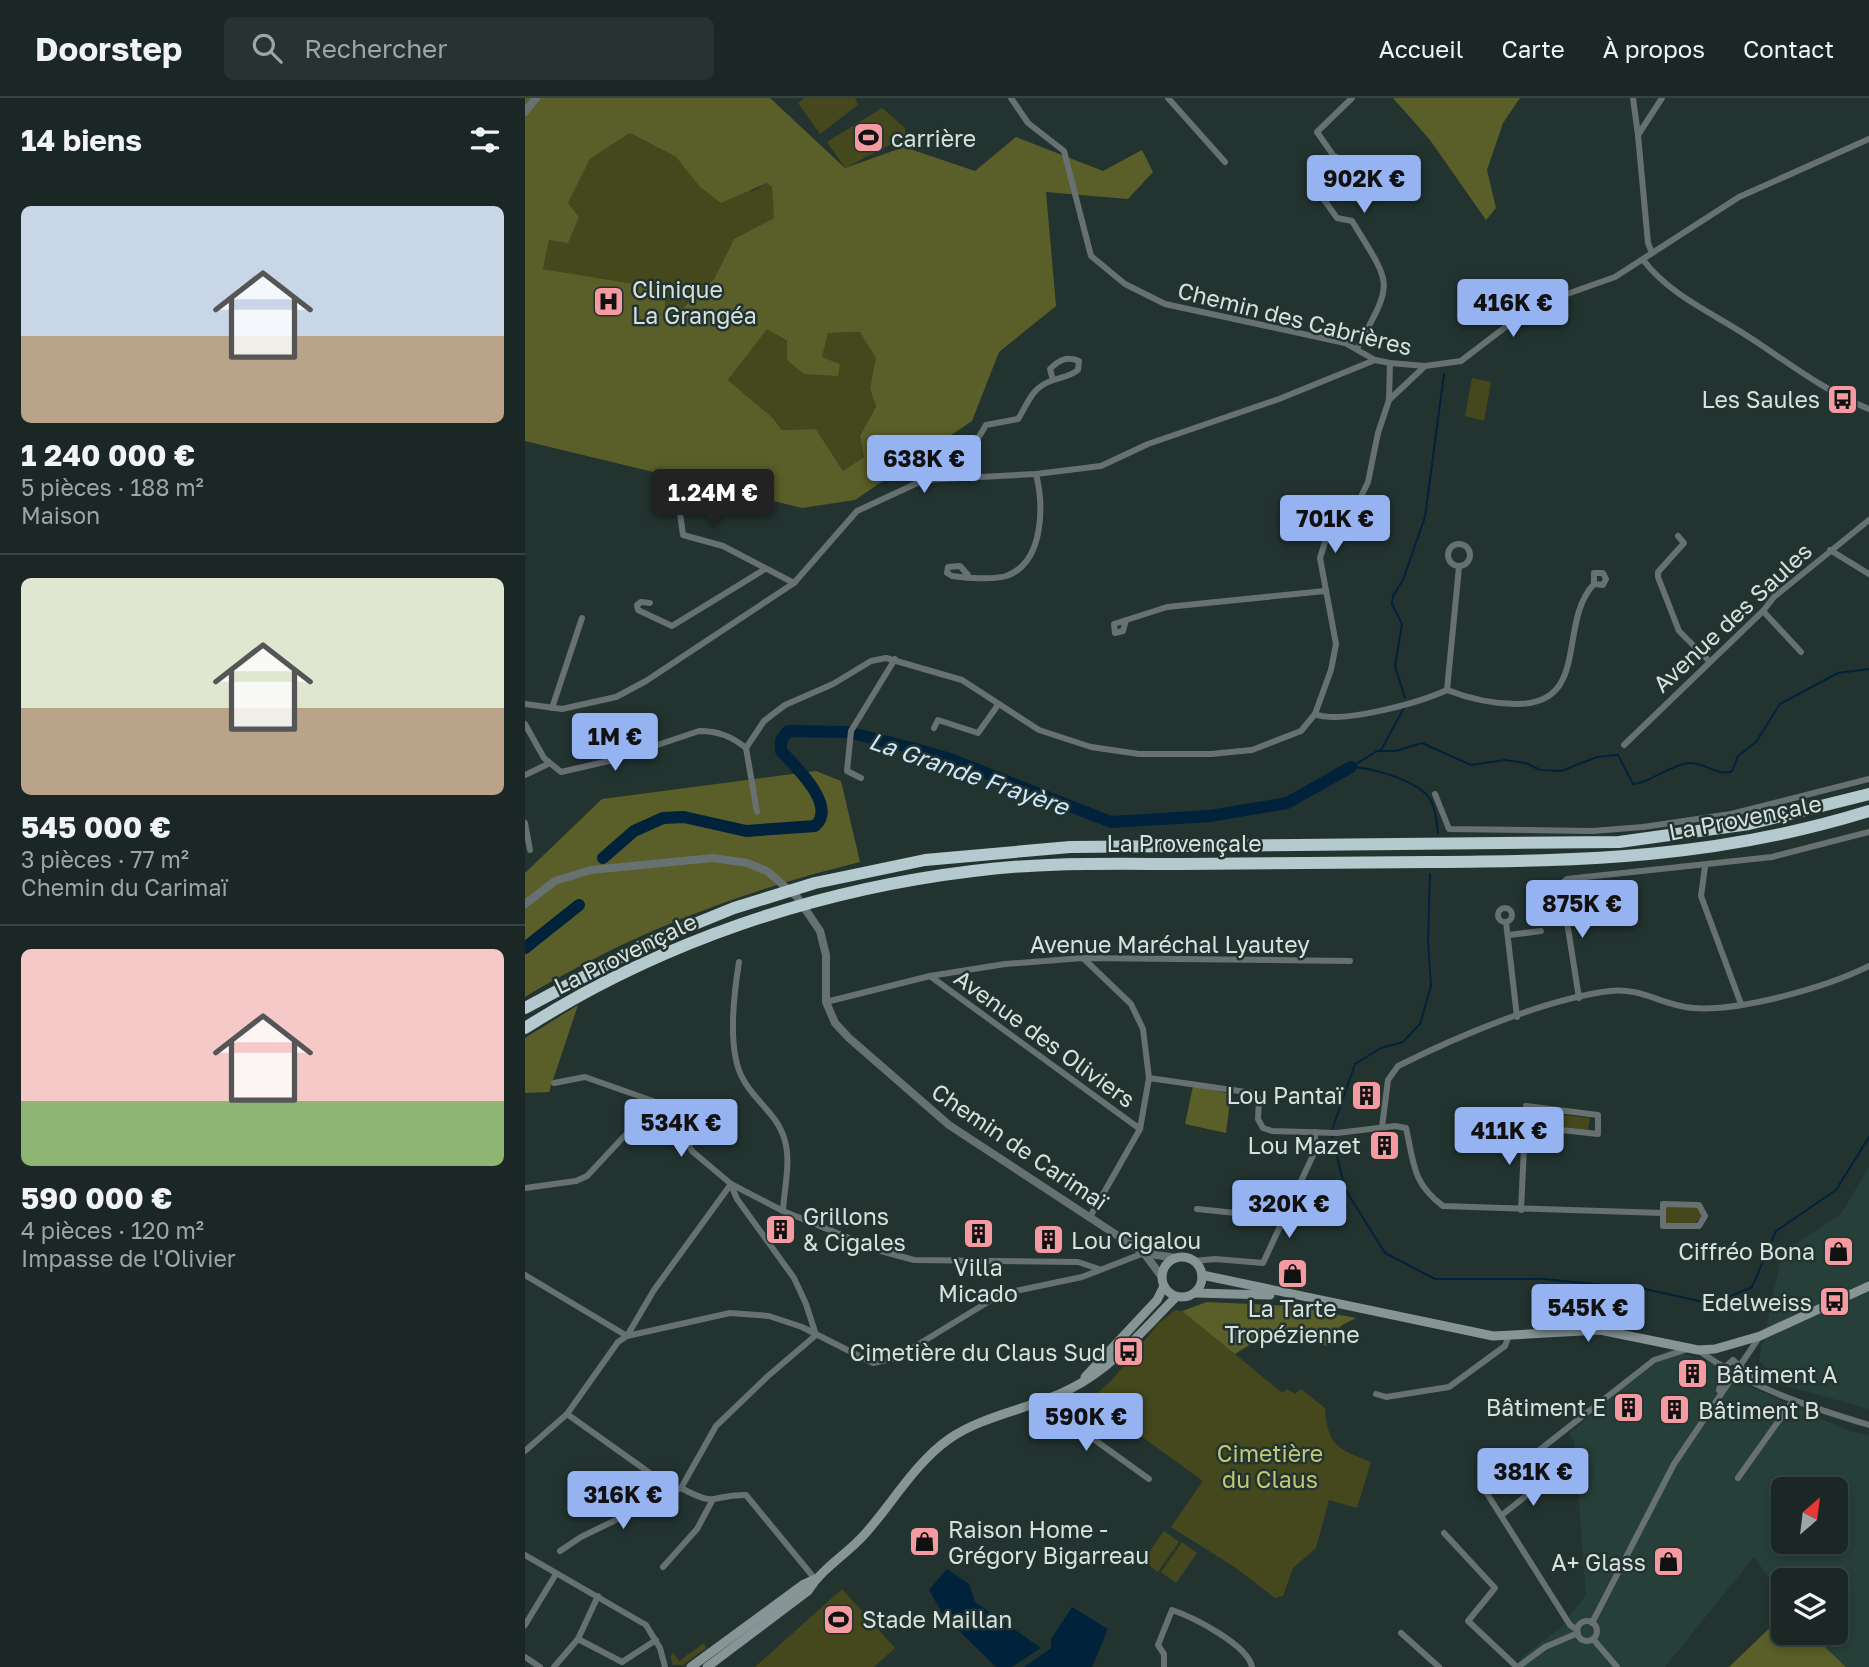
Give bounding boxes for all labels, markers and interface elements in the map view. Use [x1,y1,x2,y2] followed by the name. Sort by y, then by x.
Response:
[224,17,714,80] search box
[35,29,182,68] text: Doorstep
[248,29,286,67] icon: search
[304,33,447,64] text: Rechercher
[1379,34,1463,63] text: Accueil
[1501,34,1565,63] text: Carte
[1603,34,1705,63] text: À propos
[1743,34,1834,63] text: Contact
[466,121,504,159] icon: filters
[851,121,885,155] sports icon: carrière
[21,122,142,158] text: 14 biens
[891,124,976,152] place label: carrière
[1307,156,1421,215] pin: 902K €
[1323,164,1405,192] text: 902K €
[200,252,326,378] icon: home
[632,275,757,329] place label: Clinique La Grangéa
[1175,275,1415,361] street label: Chemin des Cabrières
[1456,280,1570,339] pin: 416K €
[592,285,626,319] hospital icon: Clinique La Grangéa
[1473,288,1553,316] text: 416K €
[1826,382,1860,416] bus stop icon: Les Saules
[1702,385,1820,413] place label: Les Saules
[867,436,981,495] pin: 638K €
[21,437,195,473] text: 1 240 000 €
[883,444,965,472] text: 638K €
[648,470,778,529] pin: 1.24M €
[21,473,204,501] text: 5 pièces · 188 m²
[668,478,758,506] text: 1.24M €
[1278,496,1392,555] pin: 701K €
[21,501,100,529] text: Maison
[1296,504,1374,532] text: 701K €
[1647,536,1817,698] street label: Avenue des Saules
[200,624,326,750] icon: home
[574,714,656,773] pin: 1M €
[588,722,642,750] text: 1M €
[865,725,1074,822] water label: La Grande Frayère
[1666,788,1824,846] street label: La Provençale
[21,809,171,845] text: 545 000 €
[1106,829,1262,857] street label: La Provençale
[21,845,189,873] text: 3 pièces · 77 m²
[21,873,228,901] text: Chemin du Carimaï
[1525,880,1639,940] pin: 875K €
[1542,889,1622,917] text: 875K €
[549,906,701,1000] street label: La Provençale
[1030,930,1310,958] street label: Avenue Maréchal Lyautey
[949,963,1141,1113] street label: Avenue des Oliviers
[200,995,326,1121] icon: home
[927,1077,1114,1216] street label: Chemin de Carimaï
[1349,1078,1383,1112] building icon: Lou Pantaï
[1227,1081,1344,1109] place label: Lou Pantaï
[624,1100,738,1159] pin: 534K €
[640,1108,722,1136] text: 534K €
[1452,1108,1566,1167] pin: 411K €
[1471,1116,1547,1144] text: 411K €
[1367,1128,1401,1162] building icon: Lou Mazet
[1248,1131,1361,1159] place label: Lou Mazet
[21,1180,173,1216] text: 590 000 €
[1232,1180,1346,1240] pin: 320K €
[1248,1189,1330,1217] text: 320K €
[803,1202,906,1256] place label: Grillons & Cigales
[763,1212,797,1246] building icon: Grillons & Cigales
[21,1216,204,1244] text: 4 pièces · 120 m²
[961,1216,995,1250] building icon: Villa Micado
[1031,1223,1065,1257] building icon: Lou Cigalou
[1071,1226,1201,1254] place label: Lou Cigalou
[1821,1234,1855,1268] shop icon: Ciffréo Bona
[1678,1237,1815,1265] place label: Ciffréo Bona
[21,1244,236,1272] text: Impasse de l'Olivier
[938,1253,1018,1307] place label: Villa Micado
[1275,1257,1309,1291] shop icon: La Tarte Tropézienne
[1531,1284,1645,1344] pin: 545K €
[1818,1285,1852,1319] bus stop icon: Edelweiss
[1701,1288,1812,1316] place label: Edelweiss
[1547,1293,1629,1321] text: 545K €
[1224,1294,1360,1348] place label: La Tarte Tropézienne
[1112,1335,1146,1369] bus stop icon: Cimetière du Claus Sud
[850,1338,1106,1366] place label: Cimetière du Claus Sud
[1676,1357,1710,1391] building icon: Bâtiment A
[1716,1360,1838,1388] place label: Bâtiment A
[1612,1390,1646,1424] building icon: Bâtiment E
[1486,1393,1606,1421] place label: Bâtiment E
[1658,1393,1692,1427] building icon: Bâtiment B
[1029,1394,1143,1453] pin: 590K €
[1698,1396,1820,1424] place label: Bâtiment B
[1045,1402,1127,1430] text: 590K €
[1217,1439,1323,1493] park label: Cimetière du Claus
[1476,1448,1590,1508] pin: 381K €
[1493,1457,1573,1485] text: 381K €
[566,1472,680,1531] pin: 316K €
[1771,1477,1848,1554] north arrow
[1771,1477,1848,1645] map controls
[583,1480,663,1508] text: 316K €
[948,1515,1149,1569] place label: Raison Home - Grégory Bigarreau
[908,1525,942,1559] shop icon: Raison Home - Grégory Bigarreau
[1652,1545,1686,1579] shop icon: A+ Glass
[1551,1548,1646,1576] place label: A+ Glass
[1771,1568,1848,1645] button: layers
[822,1602,856,1636] sports icon: Stade Maillan
[862,1605,1013,1633] place label: Stade Maillan

